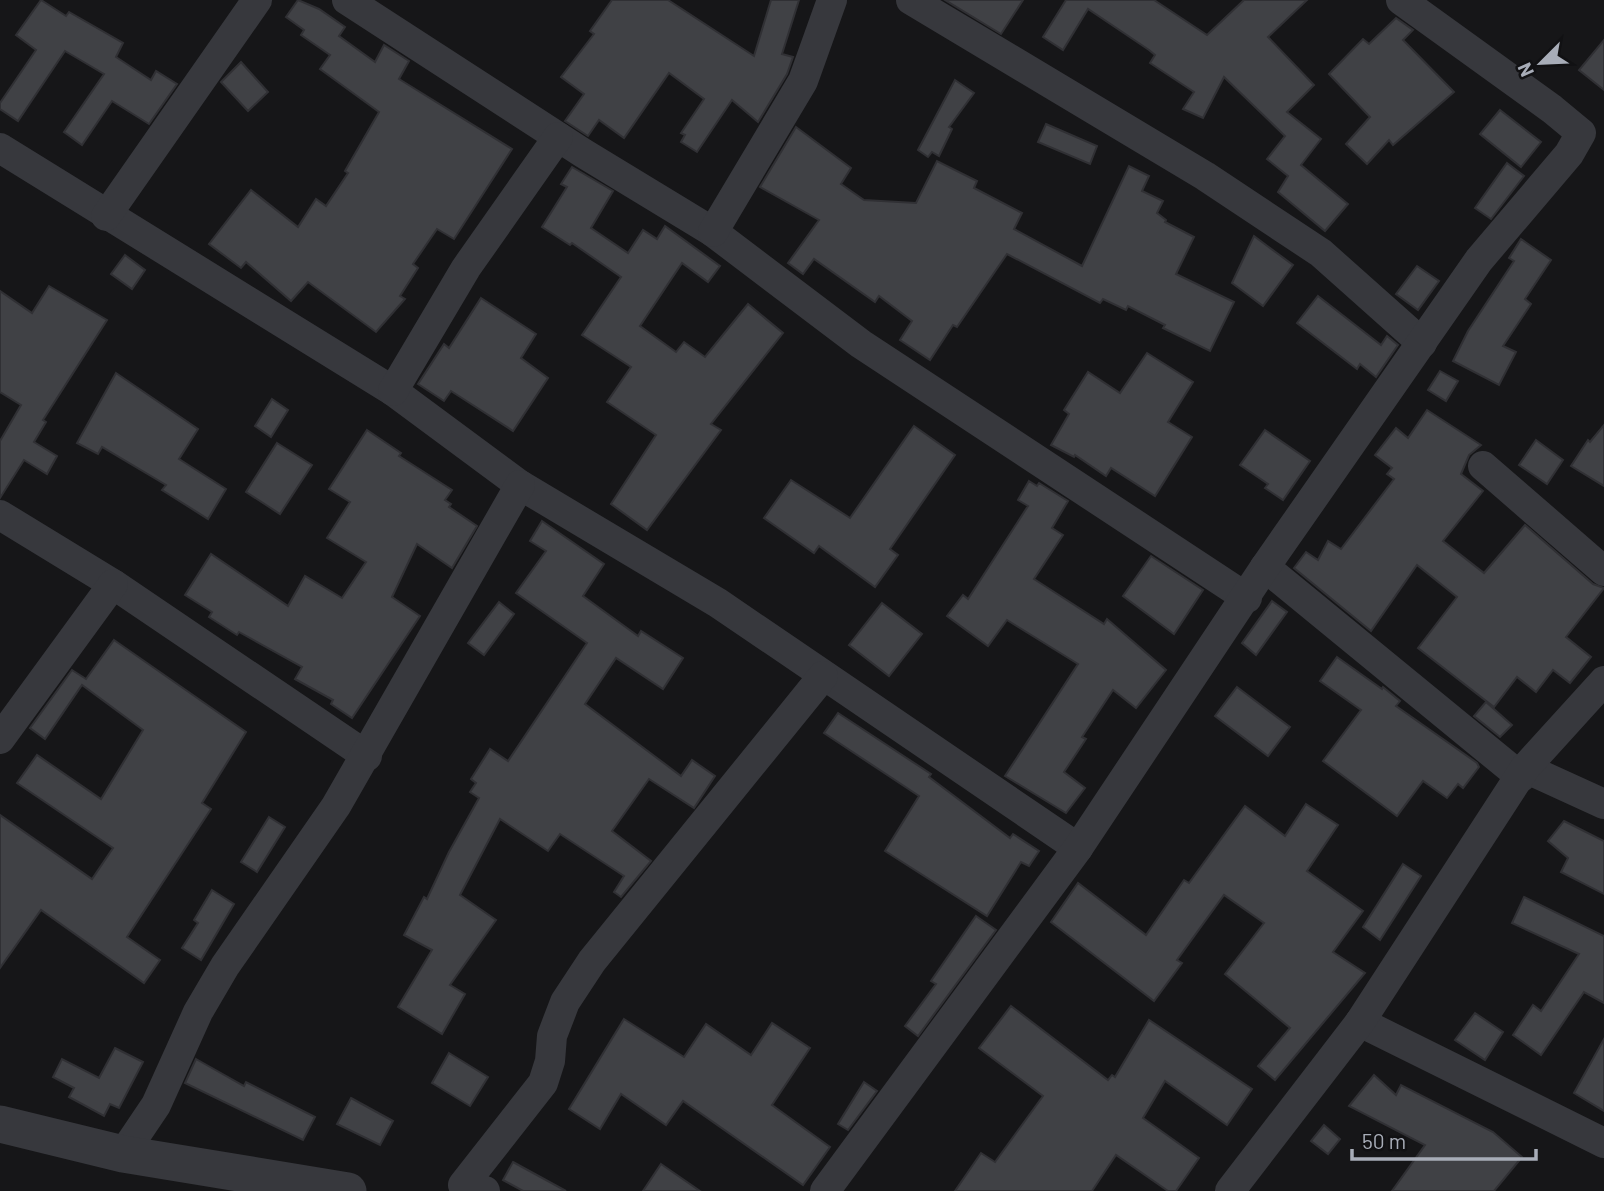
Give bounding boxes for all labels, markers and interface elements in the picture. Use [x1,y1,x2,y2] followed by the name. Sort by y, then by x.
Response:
[1506,28,1576,98] north arrow
[1512,60,1538,81] text: N
[1352,1118,1536,1162] scale bar
[1362,1128,1406,1153] text: 50 m

